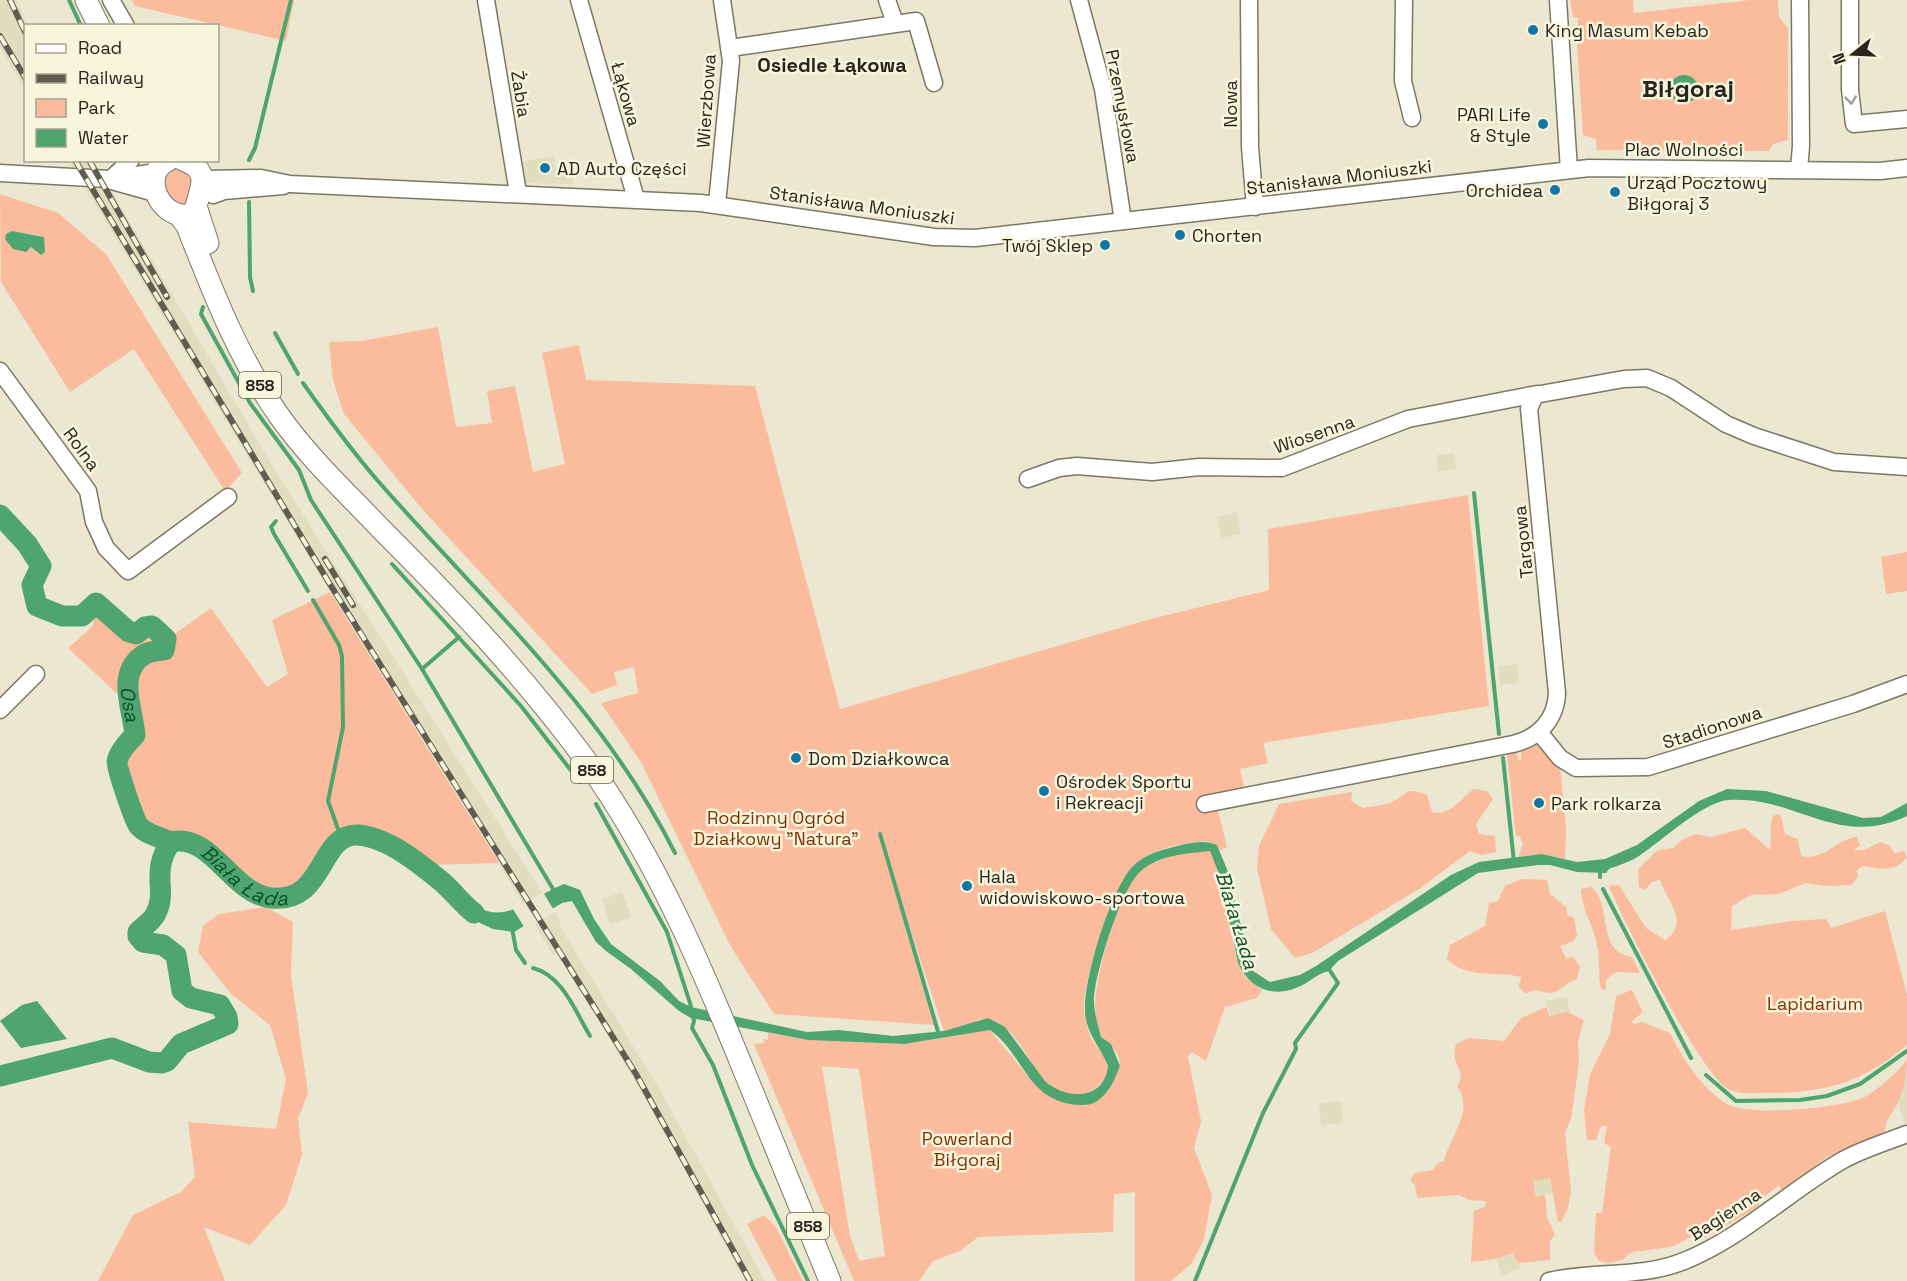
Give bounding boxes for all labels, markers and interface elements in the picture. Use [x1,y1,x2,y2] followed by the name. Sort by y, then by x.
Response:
[1545,19,1709,42] place label: King Masum Kebab
[1526,23,1540,37] marker: King Masum Kebab
[24,24,219,162] legend
[1823,24,1883,84] north arrow
[78,36,122,59] text: Road
[1101,47,1145,165] street label: Przemysłowa
[1828,50,1851,67] text: N
[757,52,907,78] district label: Osiedle Łąkowa
[691,53,721,149] street label: Wierzbowa
[606,59,646,129] street label: Łąkowa
[78,66,144,89] text: Railway
[506,69,536,119] street label: Żabia
[1642,73,1734,104] district label: Biłgoraj
[1219,80,1242,128] street label: Nowa
[78,96,116,119] text: Park
[1845,96,1857,105] one-way arrow
[1457,103,1531,147] place label: PARI Life & Style
[1536,117,1550,131] marker: PARI Life & Style
[78,126,129,149] text: Water
[1625,138,1743,161] street label: Plac Wolności
[1245,154,1433,200] street label: Stanisława Moniuszki
[557,157,687,180] place label: AD Auto Części
[538,161,552,175] marker: AD Auto Części
[1627,171,1767,215] place label: Urząd Pocztowy Biłgoraj 3
[1466,179,1543,202] place label: Orchidea
[768,181,956,229] street label: Stanisława Moniuszki
[1548,183,1562,197] marker: Orchidea
[1608,185,1622,199] marker: Urząd Pocztowy Biłgoraj 3
[1192,224,1262,247] place label: Chorten
[1173,228,1187,242] marker: Chorten
[1002,234,1093,257] place label: Twój Sklep
[1098,238,1112,252] marker: Twój Sklep
[239,372,281,398] road number: 858
[1271,409,1357,459] street label: Wiosenna
[59,423,105,475] street label: Rolna
[1508,505,1538,579] street label: Targowa
[115,685,146,724] water label: Osa
[1659,700,1765,754] street label: Stadionowa
[808,747,949,770] place label: Dom Działkowca
[789,751,803,765] marker: Dom Działkowca
[571,757,613,783] road number: 858
[1056,770,1192,814] place label: Ośrodek Sportu i Rekreacji
[1037,784,1051,798] marker: Ośrodek Sportu i Rekreacji
[1551,792,1661,815] place label: Park rolkarza
[1532,796,1546,810] marker: Park rolkarza
[693,806,859,850] park label: Rodzinny Ogród Działkowy "Natura"
[195,839,289,912] water label: Biała Łada
[979,865,1185,909] place label: Hala widowiskowo-sportowa
[1210,868,1264,973] water label: Biała Łada
[960,879,974,893] marker: Hala widowiskowo-sportowa
[1767,992,1863,1015] park label: Lapidarium
[922,1127,1012,1171] park label: Powerland Biłgoraj
[1685,1182,1765,1246] street label: Bagienna
[787,1213,829,1239] road number: 858

